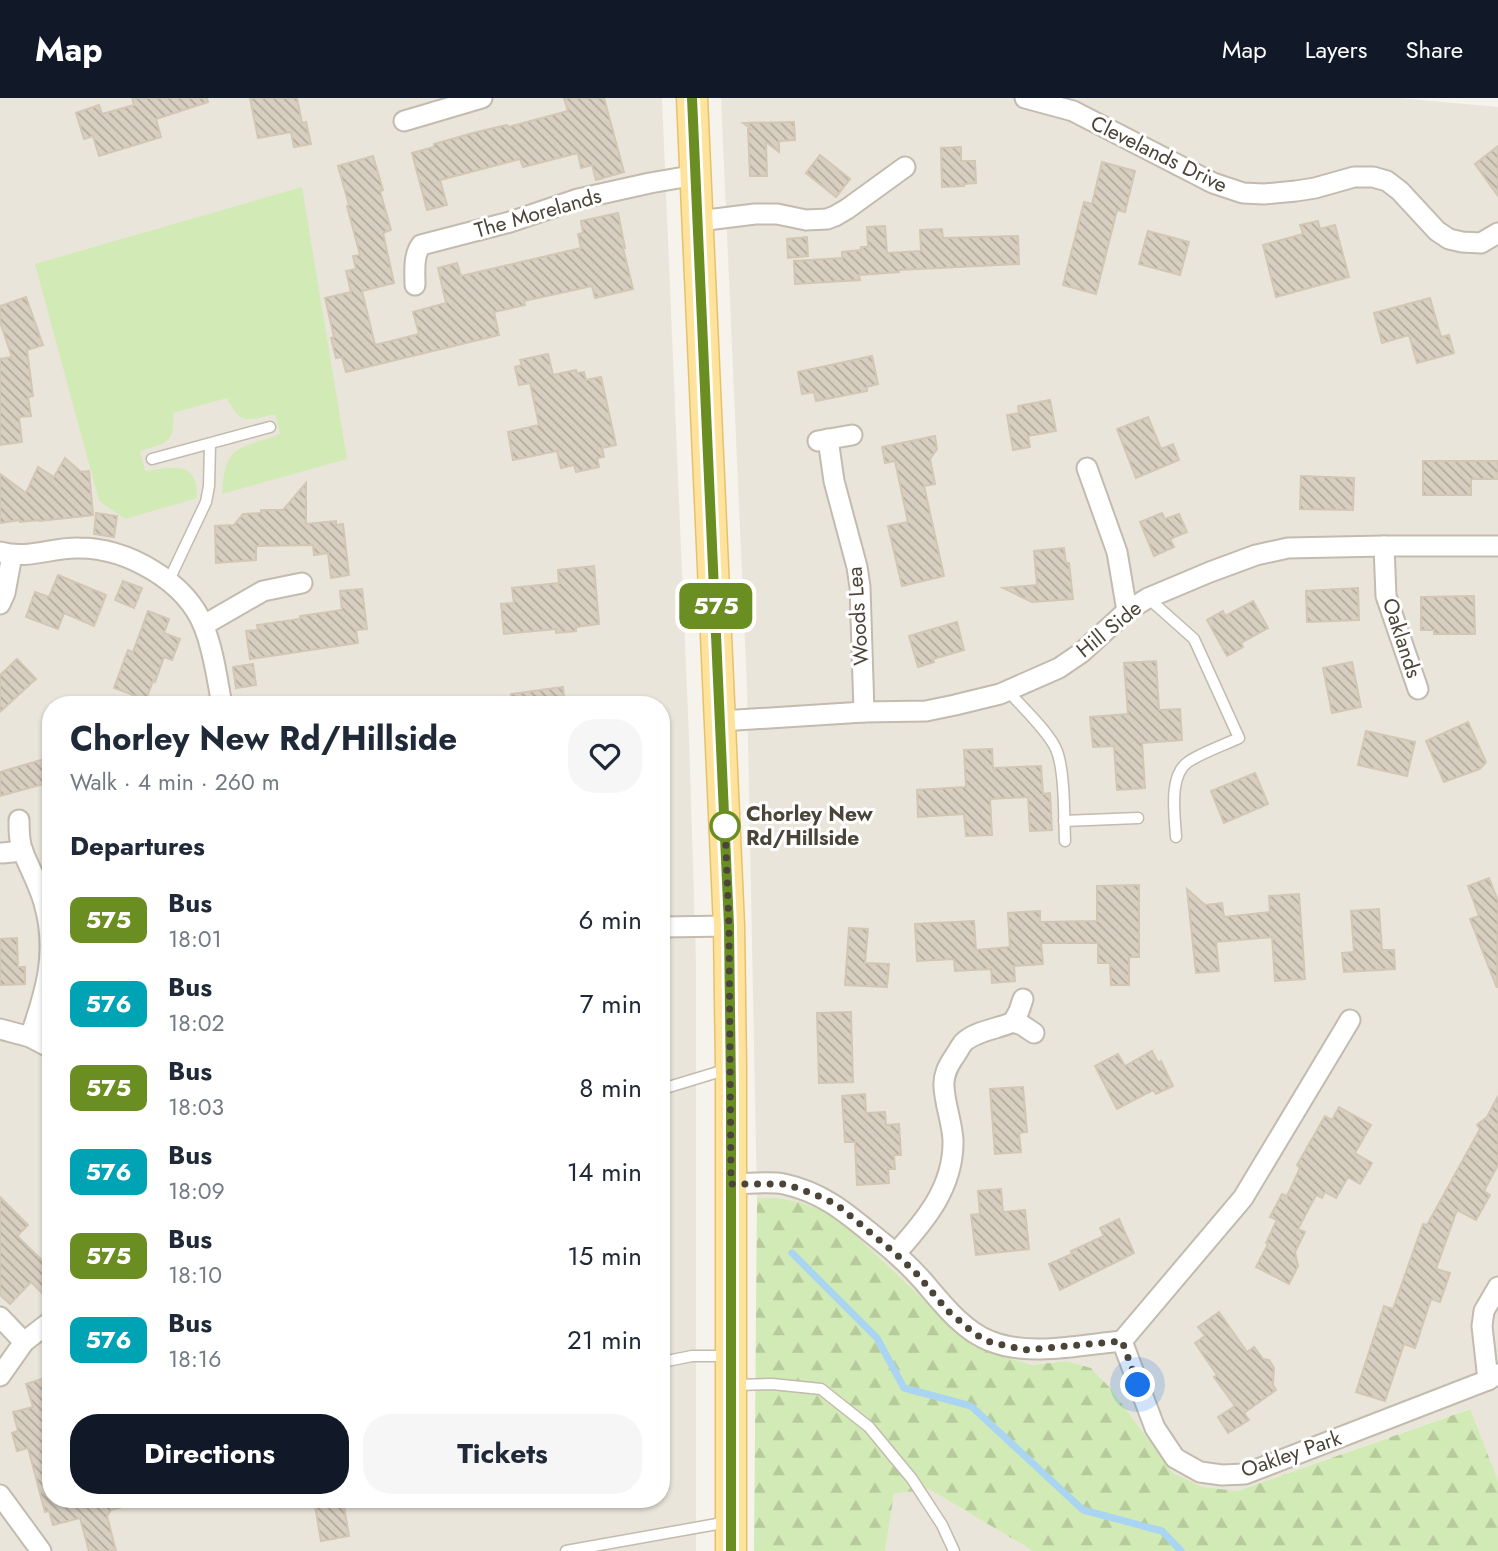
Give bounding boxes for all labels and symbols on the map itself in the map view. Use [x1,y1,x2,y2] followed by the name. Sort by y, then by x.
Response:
[1086,108,1233,200] street label: Clevelands Drive
[471,181,605,245] street label: The Morelands
[840,566,876,666] street label: Woods Lea
[676,583,756,629] line badge: 575
[1070,593,1148,665] street label: Hill Side
[1375,594,1429,682] street label: Oaklands
[746,799,874,853] place label: Chorley New Rd/Hillside
[710,811,740,841] marker: Chorley New Rd/Hillside
[1120,1367,1155,1402] your location
[1237,1423,1346,1485] street label: Oakley Park

